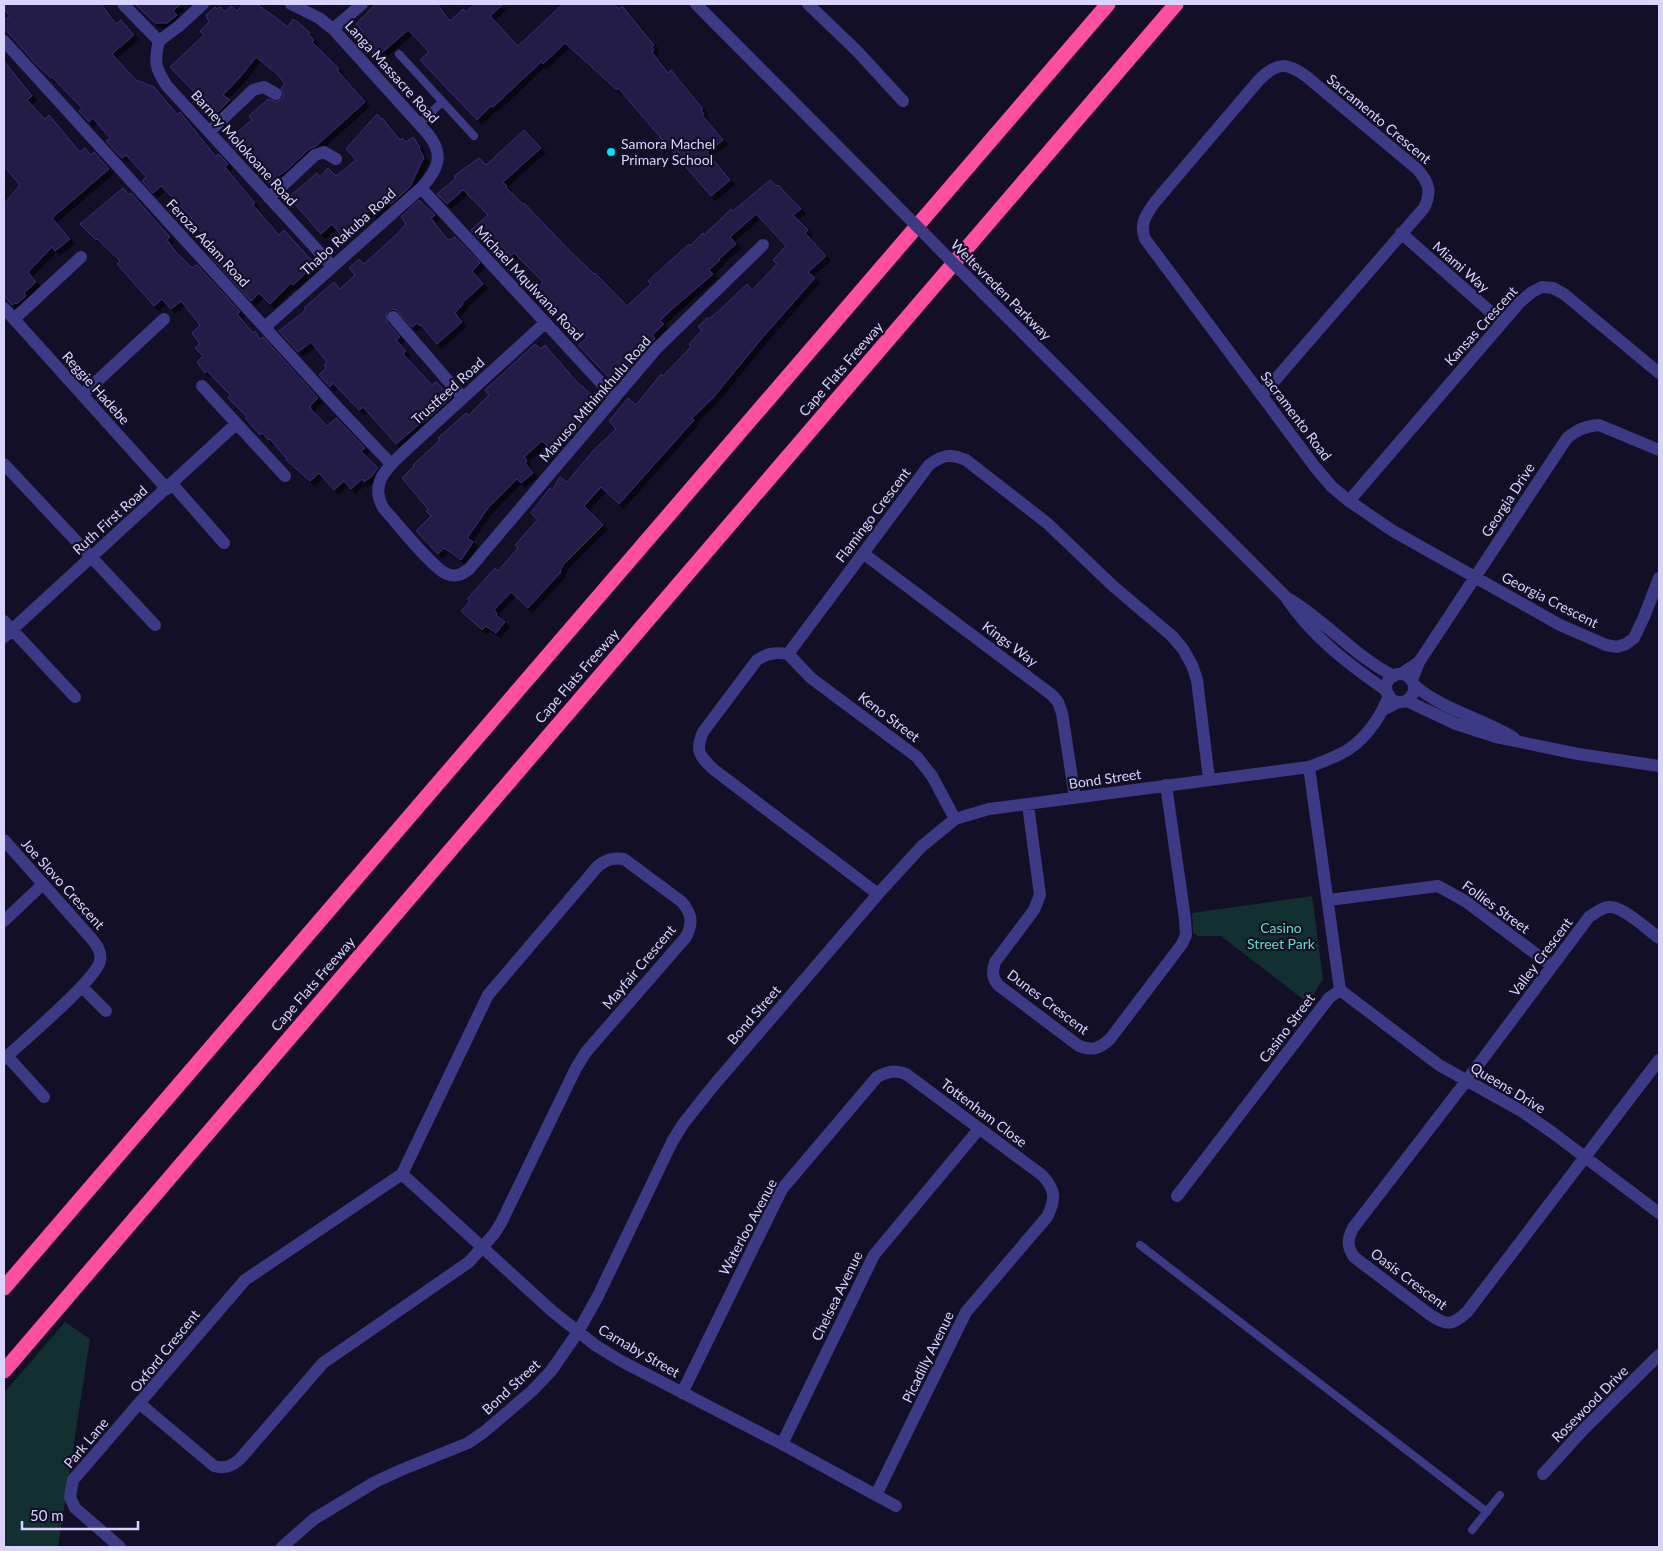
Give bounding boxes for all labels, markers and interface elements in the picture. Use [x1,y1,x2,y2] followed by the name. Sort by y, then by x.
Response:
[342,17,443,126] street label: Langa Massacre Road
[1324,70,1435,167] street label: Sacramento Crescent
[188,86,301,209] street label: Barney Molokoane Road
[621,135,715,168] place label: Samora Machel Primary School
[605,146,617,158] marker: Samora Machel Primary School
[297,184,399,279] street label: Thabo Rakuba Road
[163,195,253,290] street label: Feroza Adam Road
[472,222,587,344] street label: Michael Mqulwana Road
[948,236,1056,344] street label: Weltevreden Parkway
[1430,238,1494,296] street label: Miami Way
[1441,282,1521,369] street label: Kansas Crescent
[795,317,887,419] street label: Cape Flats Freeway
[535,332,654,465] street label: Mavuso Mthimkhulu Road
[59,348,134,428] street label: Reggie Hadebe
[408,353,488,428] street label: Trustfeed Road
[1257,368,1335,464] street label: Sacramento Road
[1477,459,1538,540] street label: Georgia Drive
[832,464,914,565] street label: Flamingo Crescent
[69,482,151,558] street label: Ruth First Road
[1499,568,1601,631] street label: Georgia Crescent
[979,617,1042,670] street label: Kings Way
[531,624,623,726] street label: Cape Flats Freeway
[855,688,923,745] street label: Keno Street
[1068,765,1142,792] street label: Bond Street
[18,835,108,932] street label: Joe Slovo Crescent
[1459,876,1533,937] street label: Follies Street
[1506,914,1576,999] street label: Valley Crescent
[1247,919,1316,952] park label: Casino Street Park
[598,921,679,1012] street label: Mayfair Crescent
[267,932,359,1034] street label: Cape Flats Freeway
[1004,965,1092,1038] street label: Dunes Crescent
[723,982,784,1048] street label: Bond Street
[1255,990,1318,1066] street label: Casino Street
[1468,1059,1549,1117] street label: Queens Drive
[938,1075,1031,1150] street label: Tottenham Close
[715,1176,780,1278] street label: Waterloo Avenue
[1368,1244,1451,1313] street label: Oasis Crescent
[807,1248,866,1343] street label: Chelsea Avenue
[126,1306,203,1395] street label: Oxford Crescent
[898,1308,957,1405] street label: Picadilly Avenue
[596,1320,683,1381] street label: Carnaby Street
[478,1356,543,1418] street label: Bond Street
[1548,1362,1631,1445] street label: Rosewood Drive
[60,1414,112,1471] street label: Park Lane
[22,1498,139,1530] scale bar
[30,1506,64,1524] text: 50 m

